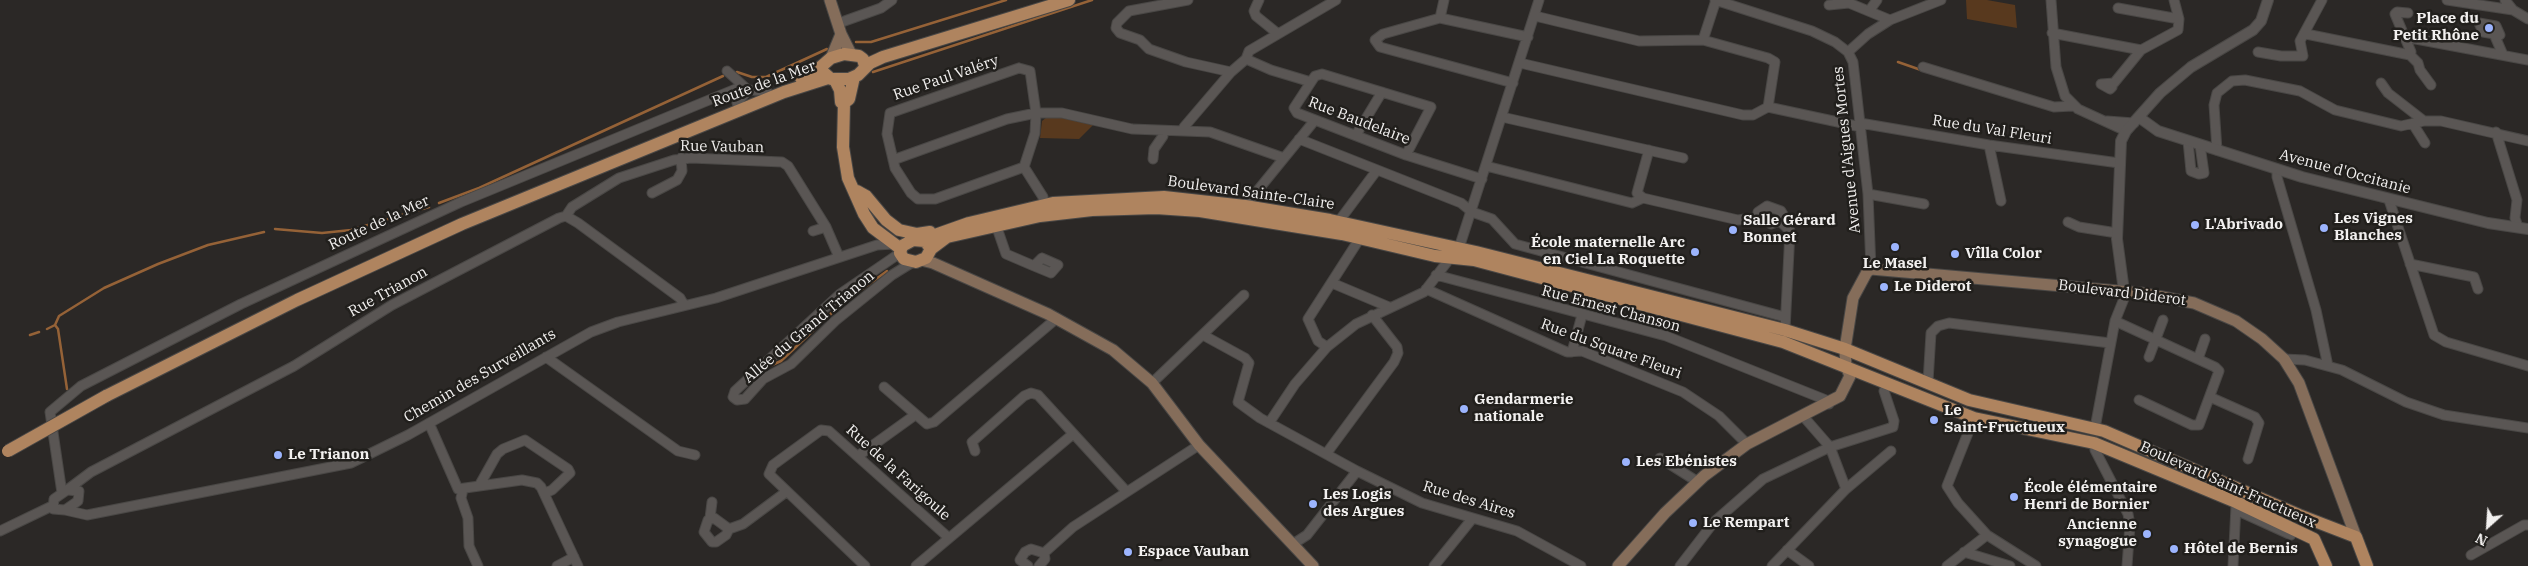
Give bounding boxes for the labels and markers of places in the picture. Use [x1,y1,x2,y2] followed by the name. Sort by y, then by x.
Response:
[2393,10,2479,45] place label: Place du Petit Rhône
[2483,22,2495,34] marker: Place du Petit Rhône
[2334,210,2413,245] place label: Les Vignes Blanches
[1743,212,1836,247] place label: Salle Gérard Bonnet
[2205,216,2283,234] place label: L'Abrivado
[2189,219,2201,231] marker: L'Abrivado
[2318,222,2330,234] marker: Les Vignes Blanches
[1727,224,1739,236] marker: Salle Gérard Bonnet
[1531,234,1685,269] place label: École maternelle Arc en Ciel La Roquette
[1889,241,1901,253] marker: Le Masel
[1965,245,2042,263] place label: Vîlla Color
[1689,246,1701,258] marker: École maternelle Arc en Ciel La Roquette
[1949,248,1961,260] marker: Vîlla Color
[1863,255,1927,273] place label: Le Masel
[1894,278,1971,296] place label: Le Diderot
[1878,281,1890,293] marker: Le Diderot
[1474,391,1573,426] place label: Gendarmerie nationale
[1944,402,2065,437] place label: Le Saint-Fructueux
[1458,403,1470,415] marker: Gendarmerie nationale
[1928,414,1940,426] marker: Le Saint-Fructueux
[288,446,369,464] place label: Le Trianon
[272,449,284,461] marker: Le Trianon
[1636,453,1737,471] place label: Les Ebénistes
[1620,456,1632,468] marker: Les Ebénistes
[2024,479,2157,514] place label: École élémentaire Henri de Bornier
[1323,486,1404,521] place label: Les Logis des Argues
[2008,491,2020,503] marker: École élémentaire Henri de Bornier
[1307,498,1319,510] marker: Les Logis des Argues
[1703,514,1789,532] place label: Le Rempart
[2058,516,2137,551] place label: Ancienne synagogue
[1687,517,1699,529] marker: Le Rempart
[2141,528,2153,540] marker: Ancienne synagogue
[2184,540,2298,558] place label: Hôtel de Bernis
[1138,543,1249,561] place label: Espace Vauban
[2168,543,2180,555] marker: Hôtel de Bernis
[1122,546,1134,558] marker: Espace Vauban

